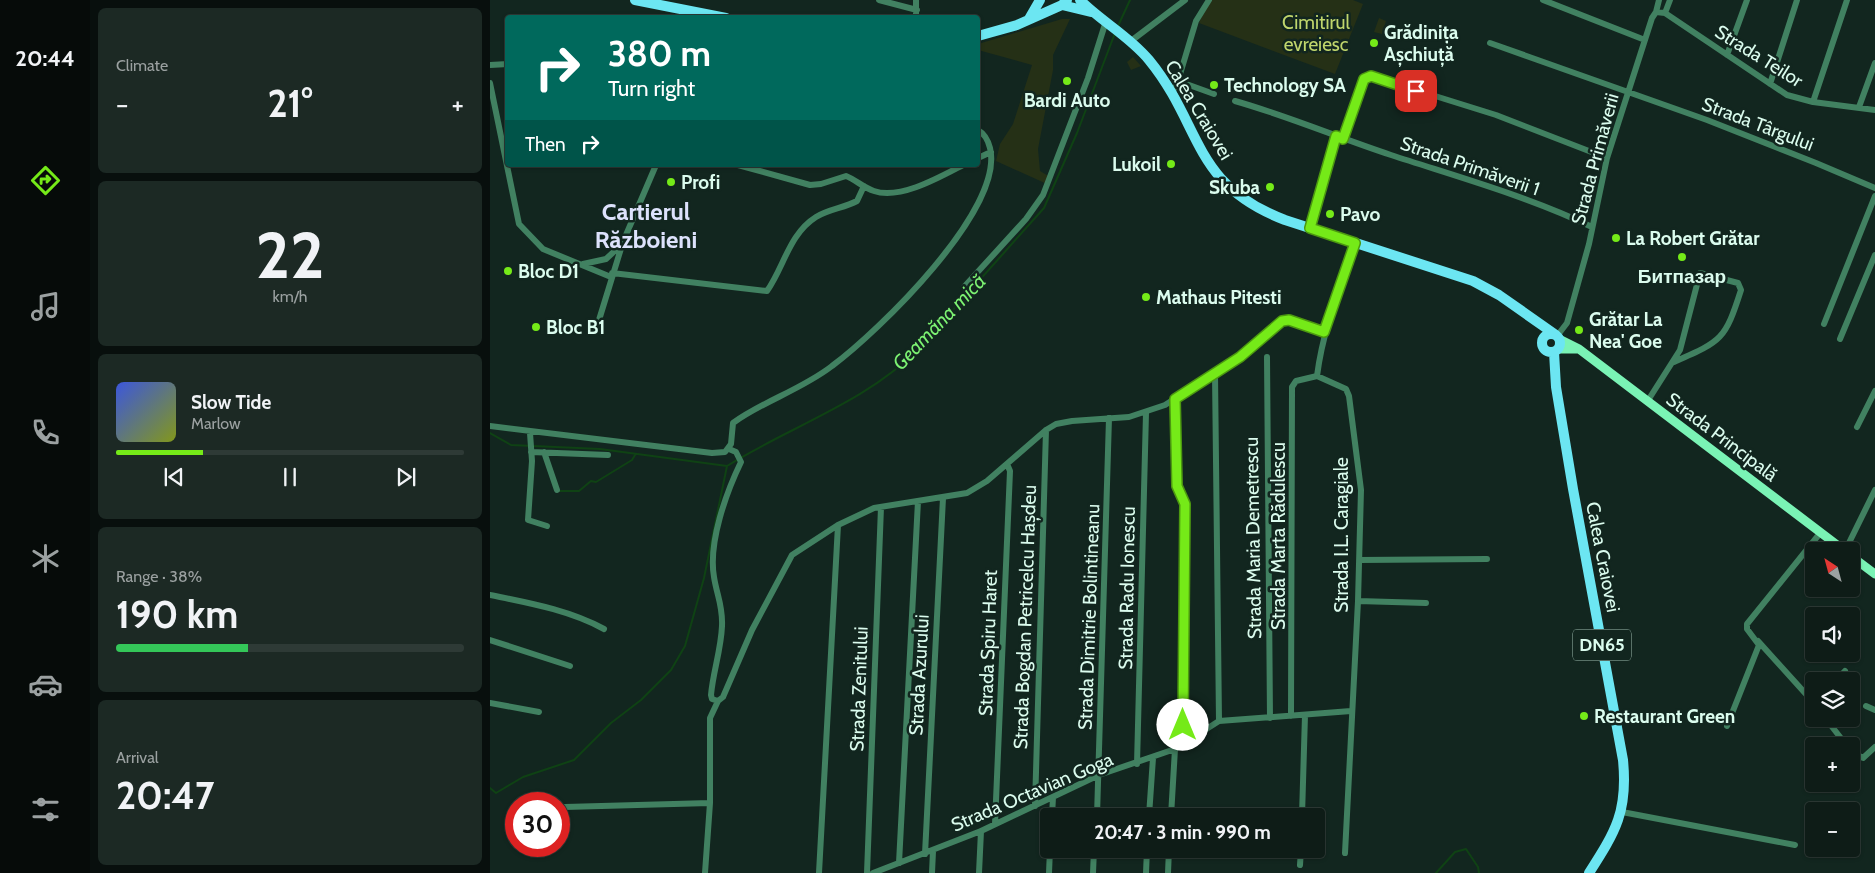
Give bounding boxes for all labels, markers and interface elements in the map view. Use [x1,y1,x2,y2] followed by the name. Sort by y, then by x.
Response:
[1282,11,1350,56] park label: Cimitirul evreiesc
[1711,20,1807,92] street label: Strada Teilor
[1384,21,1459,67] place label: Grădinița Așchiuță
[608,32,711,75] text: 380 m
[525,35,590,100] icon: right
[1368,37,1380,49] marker: Grădinița Așchiuță
[15,45,75,72] text: 20:44
[116,56,168,75] text: Climate
[1160,56,1238,164] street label: Calea Craiovei
[1395,70,1437,112] pin
[1224,74,1346,97] place label: Technology SA
[608,75,695,102] text: Turn right
[1061,75,1073,87] marker: Bardi Auto
[1402,77,1430,105] icon: arrive
[1208,79,1220,91] marker: Technology SA
[267,80,313,127] text: 21°
[116,87,128,121] text: −
[452,87,464,121] text: +
[1024,89,1110,112] place label: Bardi Auto
[1566,91,1624,227] street label: Strada Primăverii
[1699,92,1817,156] street label: Strada Târgului
[576,130,604,158] icon: right
[1397,131,1543,201] street label: Strada Primăverii 1
[525,133,566,156] text: Then
[1112,153,1161,176] place label: Lukoil
[1165,158,1177,170] marker: Lukoil
[28,163,63,198] icon: directions
[681,171,720,194] place label: Profi
[665,176,677,188] marker: Profi
[1209,176,1261,199] place label: Skuba
[1264,181,1276,193] marker: Skuba
[595,197,697,254] district label: Cartierul Războieni
[1340,203,1380,226] place label: Pavo
[1324,208,1336,220] marker: Pavo
[256,215,324,294] text: 22
[1626,227,1760,250] place label: La Robert Grătar
[1610,232,1622,244] marker: La Robert Grătar
[1676,251,1688,263] marker: Битпазар
[518,260,579,283] place label: Bloc D1
[502,265,514,277] marker: Bloc D1
[1638,265,1726,288] place label: Битпазар
[887,269,991,375] water label: Geamăna mică
[1156,286,1281,309] place label: Mathaus Pitesti
[272,287,308,306] text: km/h
[28,289,63,324] icon: music
[1140,291,1152,303] marker: Mathaus Pitesti
[1589,308,1663,353] place label: Grătar La Nea' Goe
[546,316,605,339] place label: Bloc B1
[530,321,542,333] marker: Bloc B1
[1573,324,1585,336] marker: Grătar La Nea' Goe
[1662,388,1782,486] street label: Strada Principală
[191,391,271,414] text: Slow Tide
[191,414,241,433] text: Marlow
[28,415,63,450] icon: phone
[1240,437,1266,639] street label: Strada Maria Demetrescu
[1267,442,1290,630] street label: Strada Marta Rădulescu
[1330,457,1353,613] street label: Strada I.L. Caragiale
[160,463,188,491] icon: previous
[276,463,304,491] icon: pause
[392,463,420,491] icon: next
[1009,484,1042,750] street label: Strada Bogdan Petricelcu Hașdeu
[1581,500,1625,614] street label: Calea Craiovei
[1074,504,1104,730] street label: Strada Dimitrie Bolintineanu
[1114,506,1140,670] street label: Strada Radu Ionescu
[28,541,63,576] icon: climate
[1805,542,1860,598] north arrow
[1805,542,1860,857] map controls
[116,567,202,586] text: Range · 38%
[974,569,1002,716] street label: Strada Spiru Haret
[116,591,238,638] text: 190 km
[1805,607,1860,662] button: sound
[904,614,934,736] street label: Strada Azurului
[845,626,873,752] street label: Strada Zenitului
[1573,630,1631,660] road number: DN65
[28,667,63,702] icon: car
[1805,672,1860,727] button: layers
[1156,698,1208,750] position arrow
[1594,705,1735,728] place label: Restaurant Green
[1578,710,1590,722] marker: Restaurant Green
[1805,737,1860,792] button: +
[116,748,159,767] text: Arrival
[948,748,1116,836] street label: Strada Octavian Goga
[116,772,214,819] text: 20:47
[28,792,63,827] icon: filters
[505,792,570,857] speed limit sign: 30
[1805,802,1860,857] button: −
[1094,821,1271,844] text: 20:47 · 3 min · 990 m

